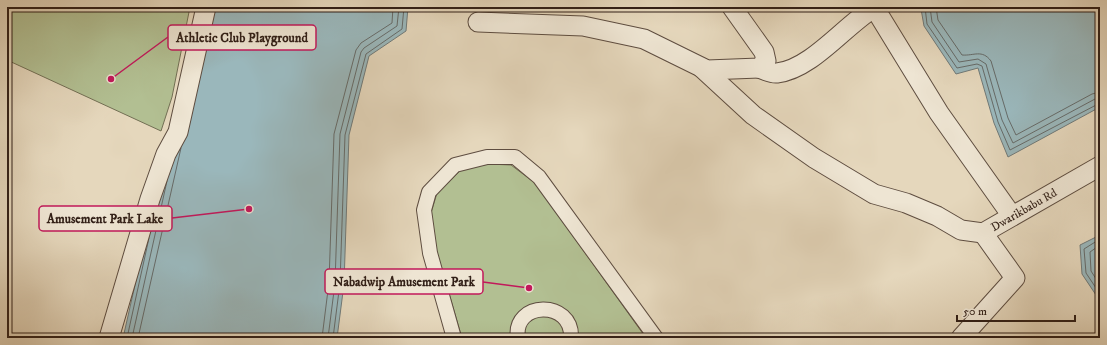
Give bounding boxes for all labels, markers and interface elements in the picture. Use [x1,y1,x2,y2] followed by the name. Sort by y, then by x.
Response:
[168,25,316,50] callout: Athletic Club Playground
[175,30,309,47] text: Athletic Club Playground
[988,185,1060,235] street label: Dwarikbabu Rd
[39,206,172,231] callout: Amusement Park Lake
[46,211,164,227] text: Amusement Park Lake
[325,269,483,294] callout: Nabadwip Amusement Park
[333,274,476,291] text: Nabadwip Amusement Park
[957,297,1075,323] scale bar
[963,304,987,319] text: 50 m

